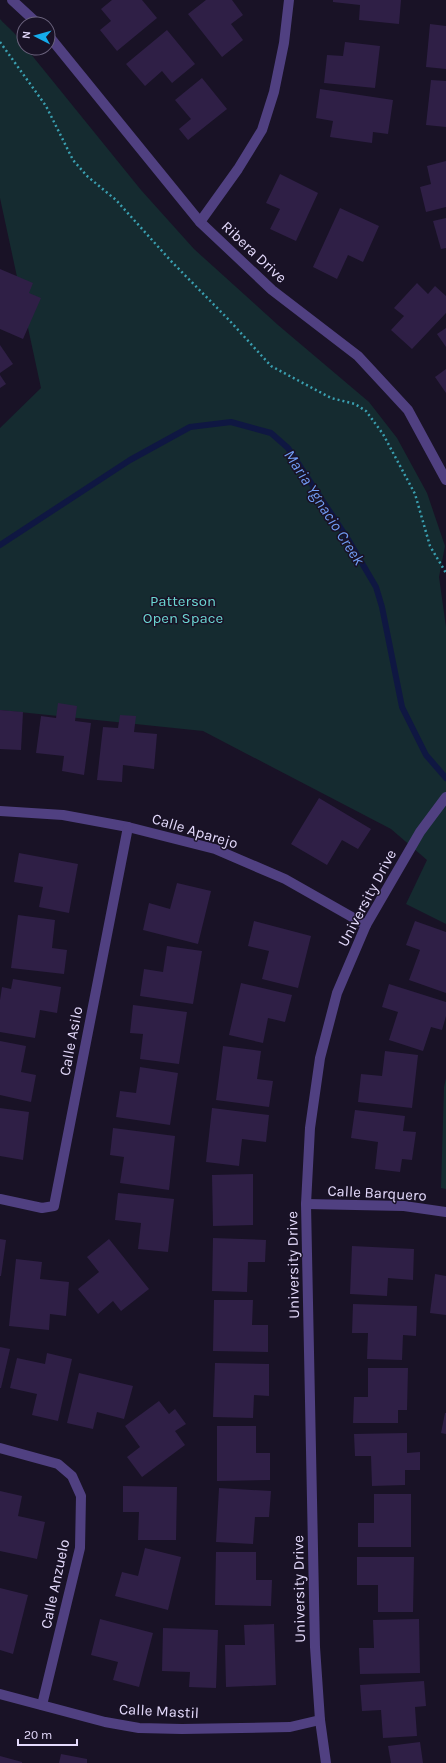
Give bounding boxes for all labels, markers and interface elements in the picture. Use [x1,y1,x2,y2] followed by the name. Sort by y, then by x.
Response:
[16,16,56,56] north arrow
[20,30,33,40] text: N
[218,217,290,287] street label: Ribera Drive
[280,446,369,569] water label: Maria Ygnacio Creek
[143,592,223,627] park label: Patterson Open Space
[150,809,240,853] street label: Calle Aparejo
[334,846,400,950] street label: University Drive
[55,1005,87,1077] street label: Calle Asilo
[327,1181,427,1205] street label: Calle Barquero
[283,1211,303,1319] street label: University Drive
[289,1535,309,1643] street label: University Drive
[37,1538,73,1630] street label: Calle Anzuelo
[118,1700,200,1722] street label: Calle Mastil
[18,1721,77,1747] scale bar
[24,1728,52,1742] text: 20 m

